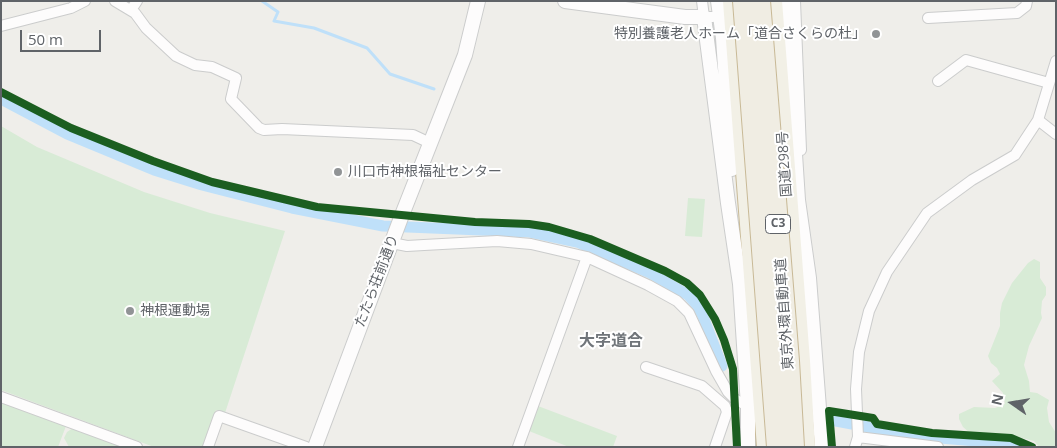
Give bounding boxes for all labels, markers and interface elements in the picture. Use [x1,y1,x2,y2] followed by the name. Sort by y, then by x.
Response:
[22,20,104,52] scale bar
[614,26,866,42] place label: 特別養護老人ホーム「道合さくらの杜」
[870,28,882,40] marker: 特別養護老人ホーム「道合さくらの杜」
[28,29,63,49] text: 50 m
[774,130,796,198] street label: 国道298号
[348,164,502,180] place label: 川口市神根福祉センター
[332,166,344,178] marker: 川口市神根福祉センター
[766,214,790,233] road number: C3
[352,232,402,330] street label: たたら荘前通り
[773,258,797,370] street label: 東京外環自動車道
[140,303,210,319] place label: 神根運動場
[124,305,136,317] marker: 神根運動場
[579,331,643,351] district label: 大字道合
[987,378,1037,428] north arrow
[986,392,1007,407] text: N

